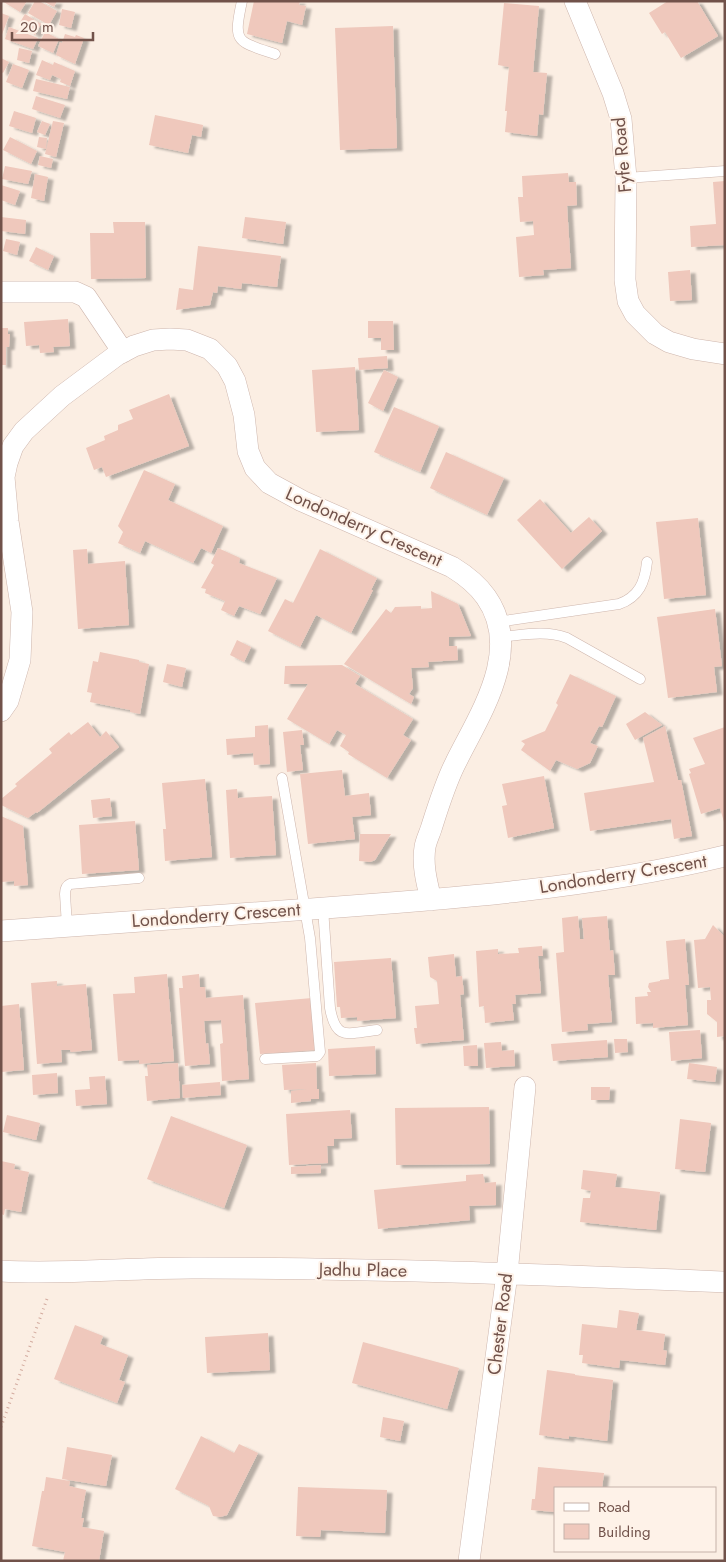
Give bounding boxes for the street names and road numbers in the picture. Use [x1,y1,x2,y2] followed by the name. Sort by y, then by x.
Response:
[606,116,638,194] street label: Fyfe Road
[281,481,447,574] street label: Londonderry Crescent
[537,848,709,900] street label: Londonderry Crescent
[131,896,302,934] street label: Londonderry Crescent
[317,1256,407,1284] street label: Jadhu Place
[481,1272,519,1376] street label: Chester Road

